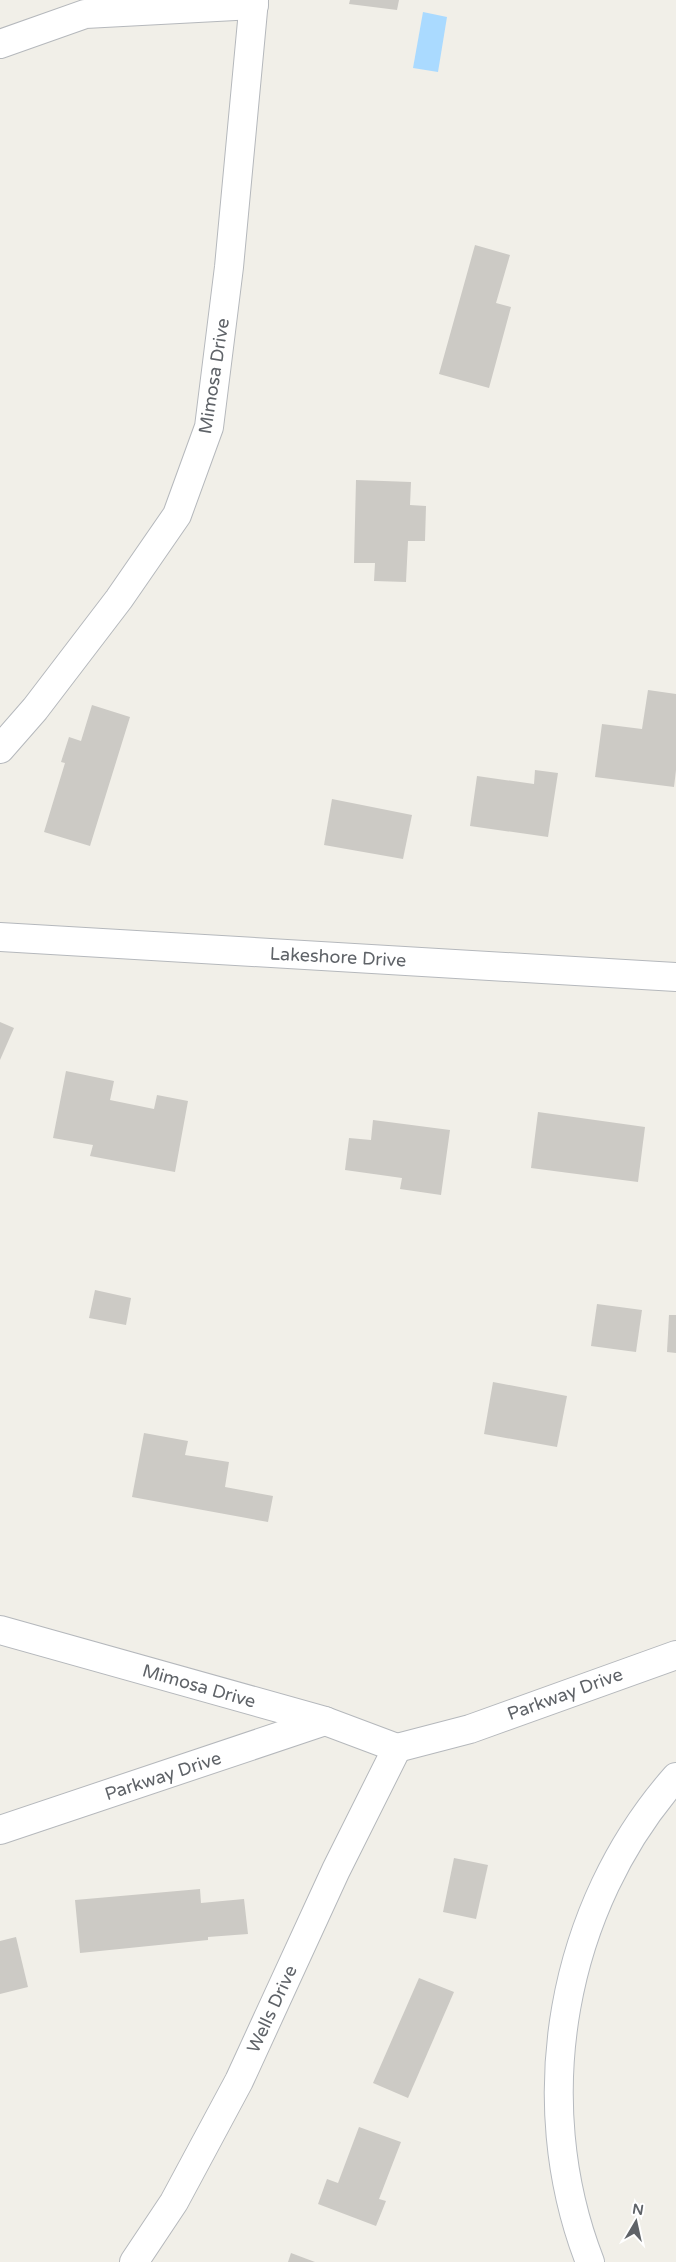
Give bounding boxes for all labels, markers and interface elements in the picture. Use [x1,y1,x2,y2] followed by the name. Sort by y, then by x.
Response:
[194,317,234,435] street label: Mimosa Drive
[269,942,407,972] street label: Lakeshore Drive
[140,1659,258,1713] street label: Mimosa Drive
[504,1663,626,1725] street label: Parkway Drive
[102,1747,224,1805] street label: Parkway Drive
[242,1962,302,2056] street label: Wells Drive
[611,2197,661,2247] north arrow
[631,2200,645,2219] text: N

